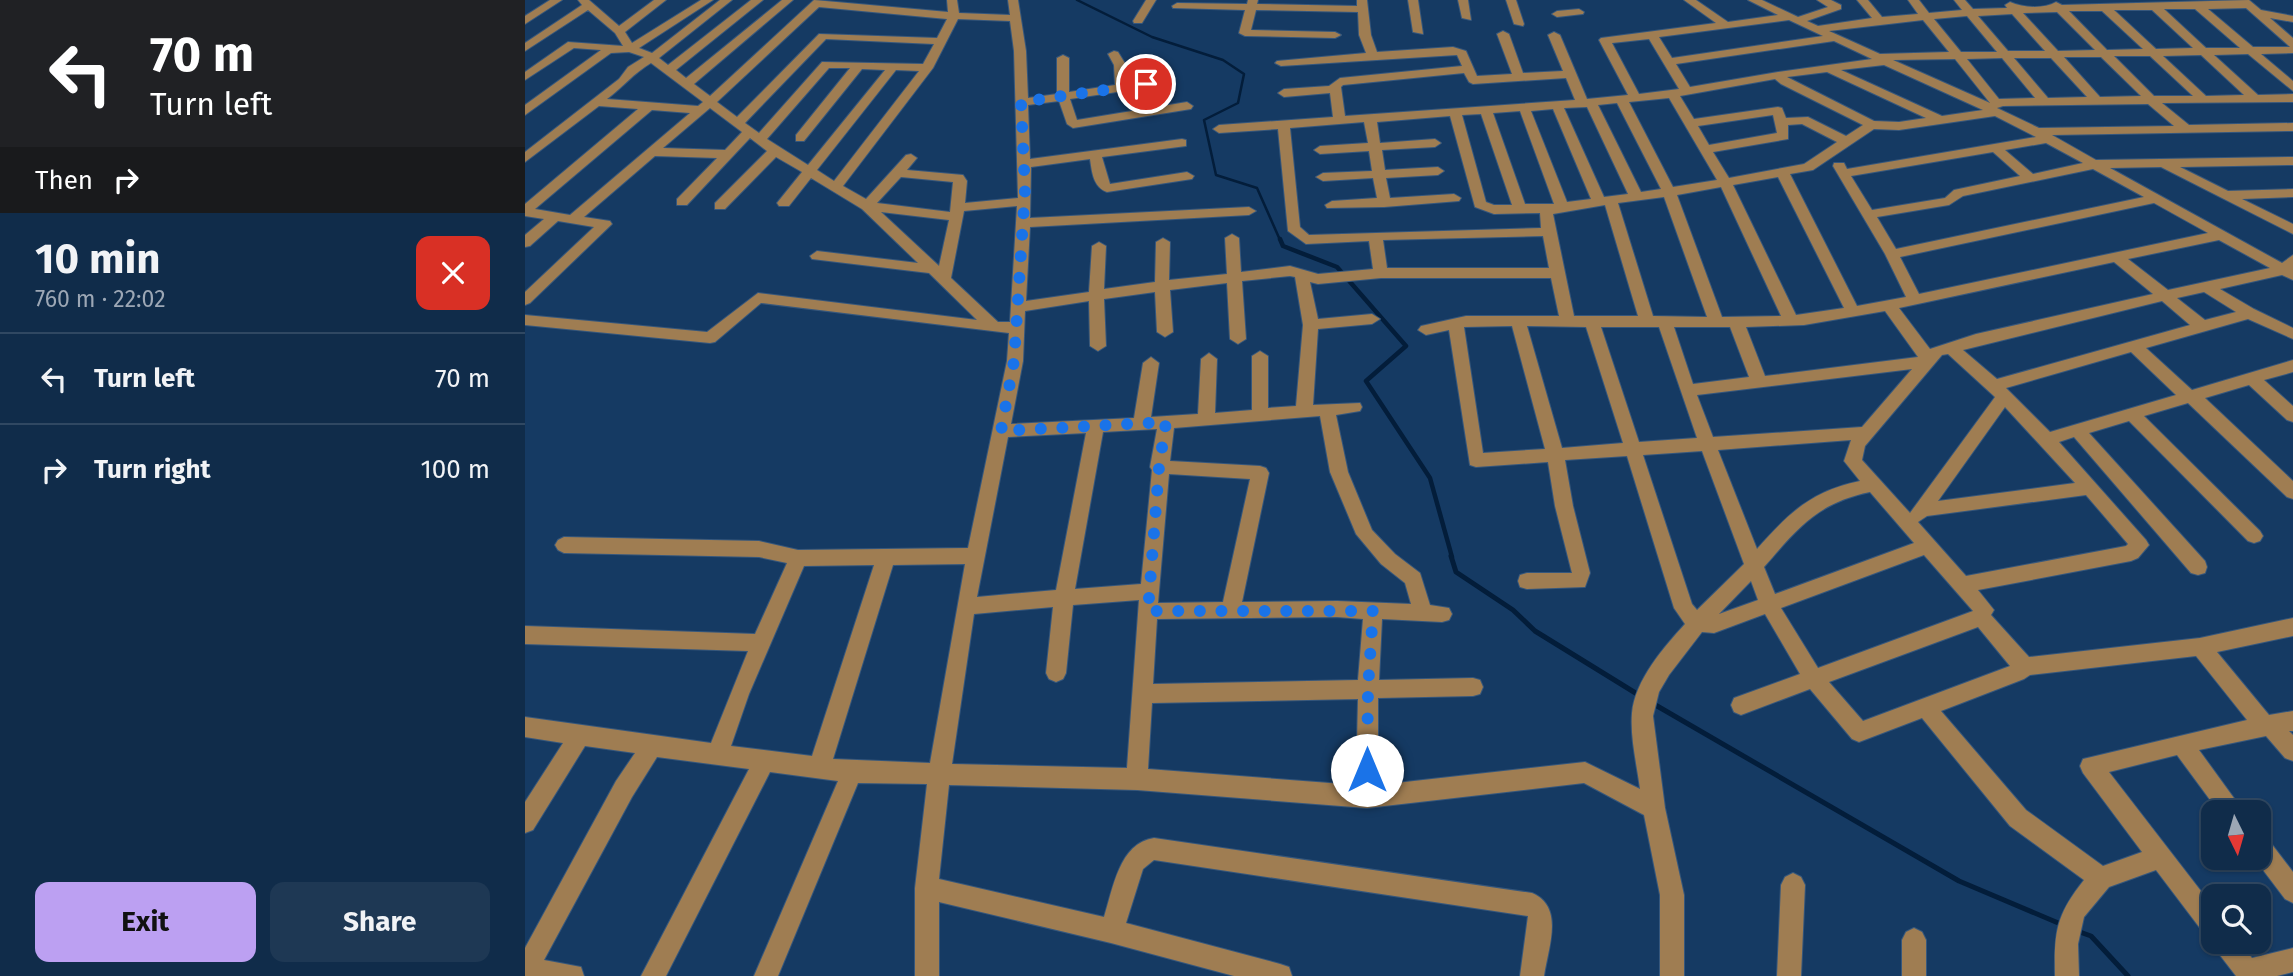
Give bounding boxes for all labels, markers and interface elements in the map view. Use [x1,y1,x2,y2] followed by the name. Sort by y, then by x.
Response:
[150,25,254,84] text: 70 m
[35,28,126,119] icon: left
[1116,54,1176,114] pin
[1127,65,1165,103] icon: arrive
[150,85,272,123] text: Turn left
[107,161,145,199] icon: right
[35,165,93,196] text: Then
[35,234,161,284] text: 10 min
[416,236,490,310] button: close
[35,285,166,313] text: 760 m · 22:02
[35,360,73,398] icon: left
[94,363,195,394] text: Turn left
[435,363,490,394] text: 70 m
[35,451,73,489] icon: right
[94,454,211,485] text: Turn right
[421,454,490,485] text: 100 m
[1330,733,1404,807] position arrow
[2201,800,2271,870] north arrow
[2201,800,2271,954] map controls
[35,882,256,962] button: Exit
[270,882,490,962] button: Share
[2201,884,2271,954] button: search

